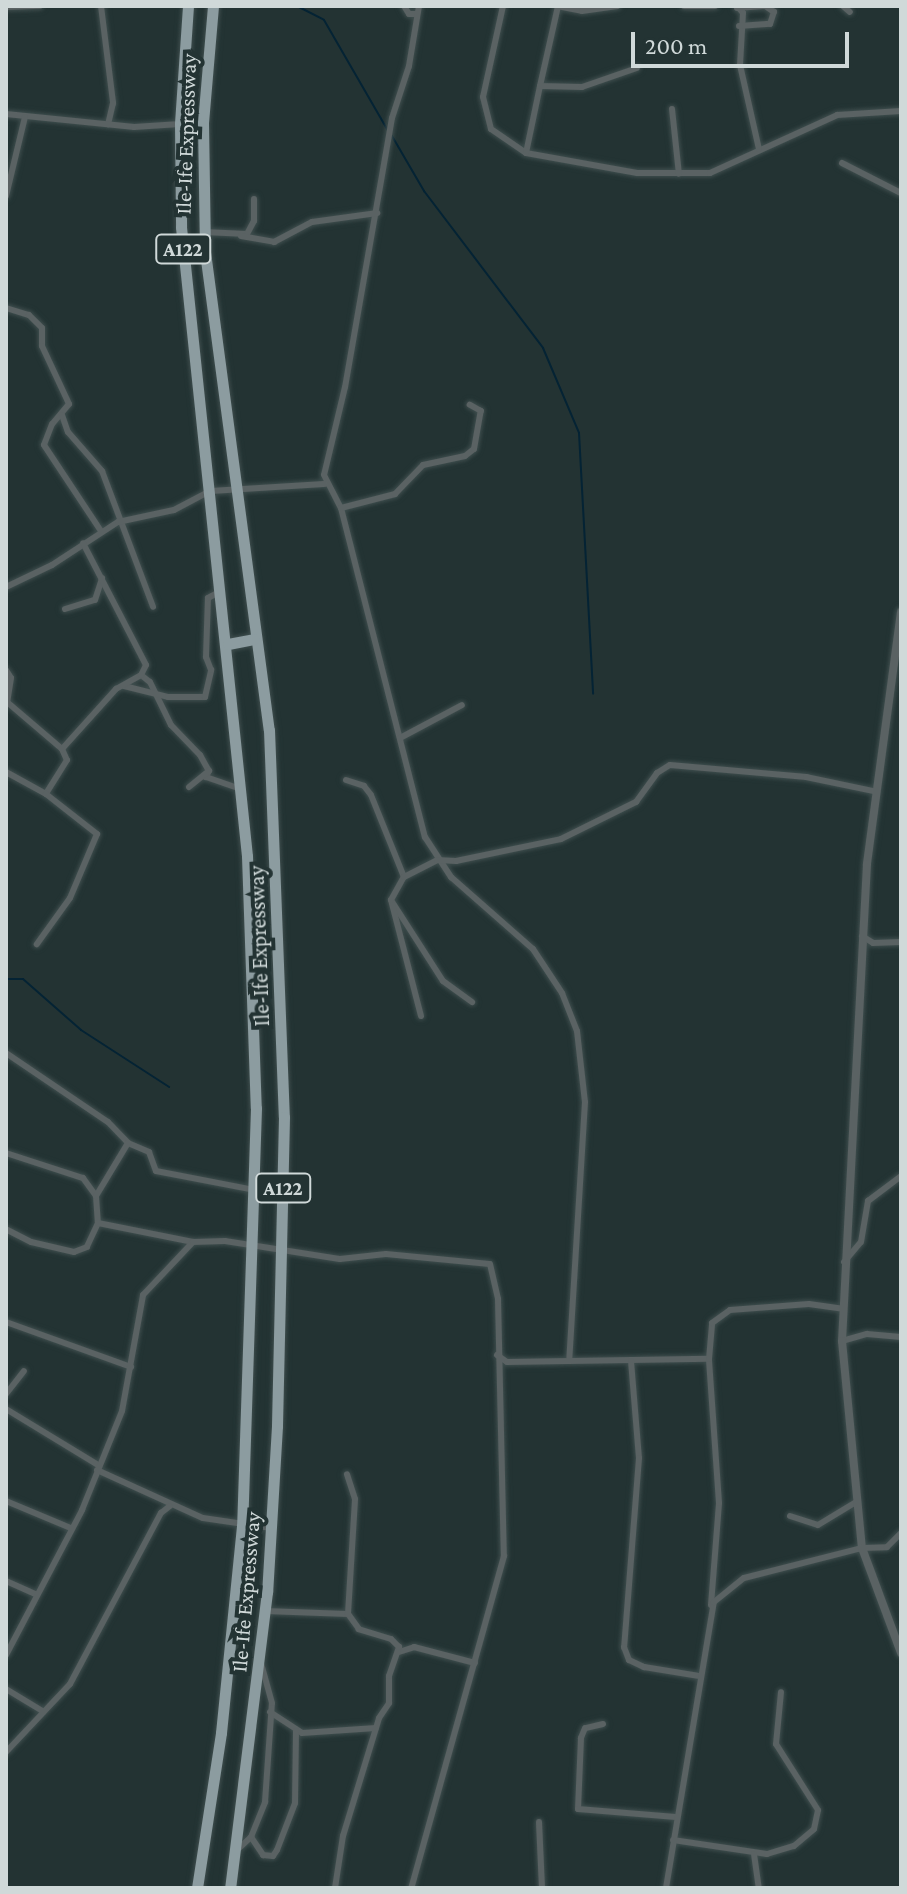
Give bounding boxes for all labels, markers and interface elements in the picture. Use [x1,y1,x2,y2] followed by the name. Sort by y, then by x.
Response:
[635,16,853,66] scale bar
[645,32,707,59] text: 200 m
[170,53,202,215] street label: Ile-Ife Expressway
[155,233,211,265] road number: A122
[243,865,275,1027] street label: Ile-Ife Expressway
[255,1172,311,1204] road number: A122
[226,1511,266,1673] street label: Ile-Ife Expressway

